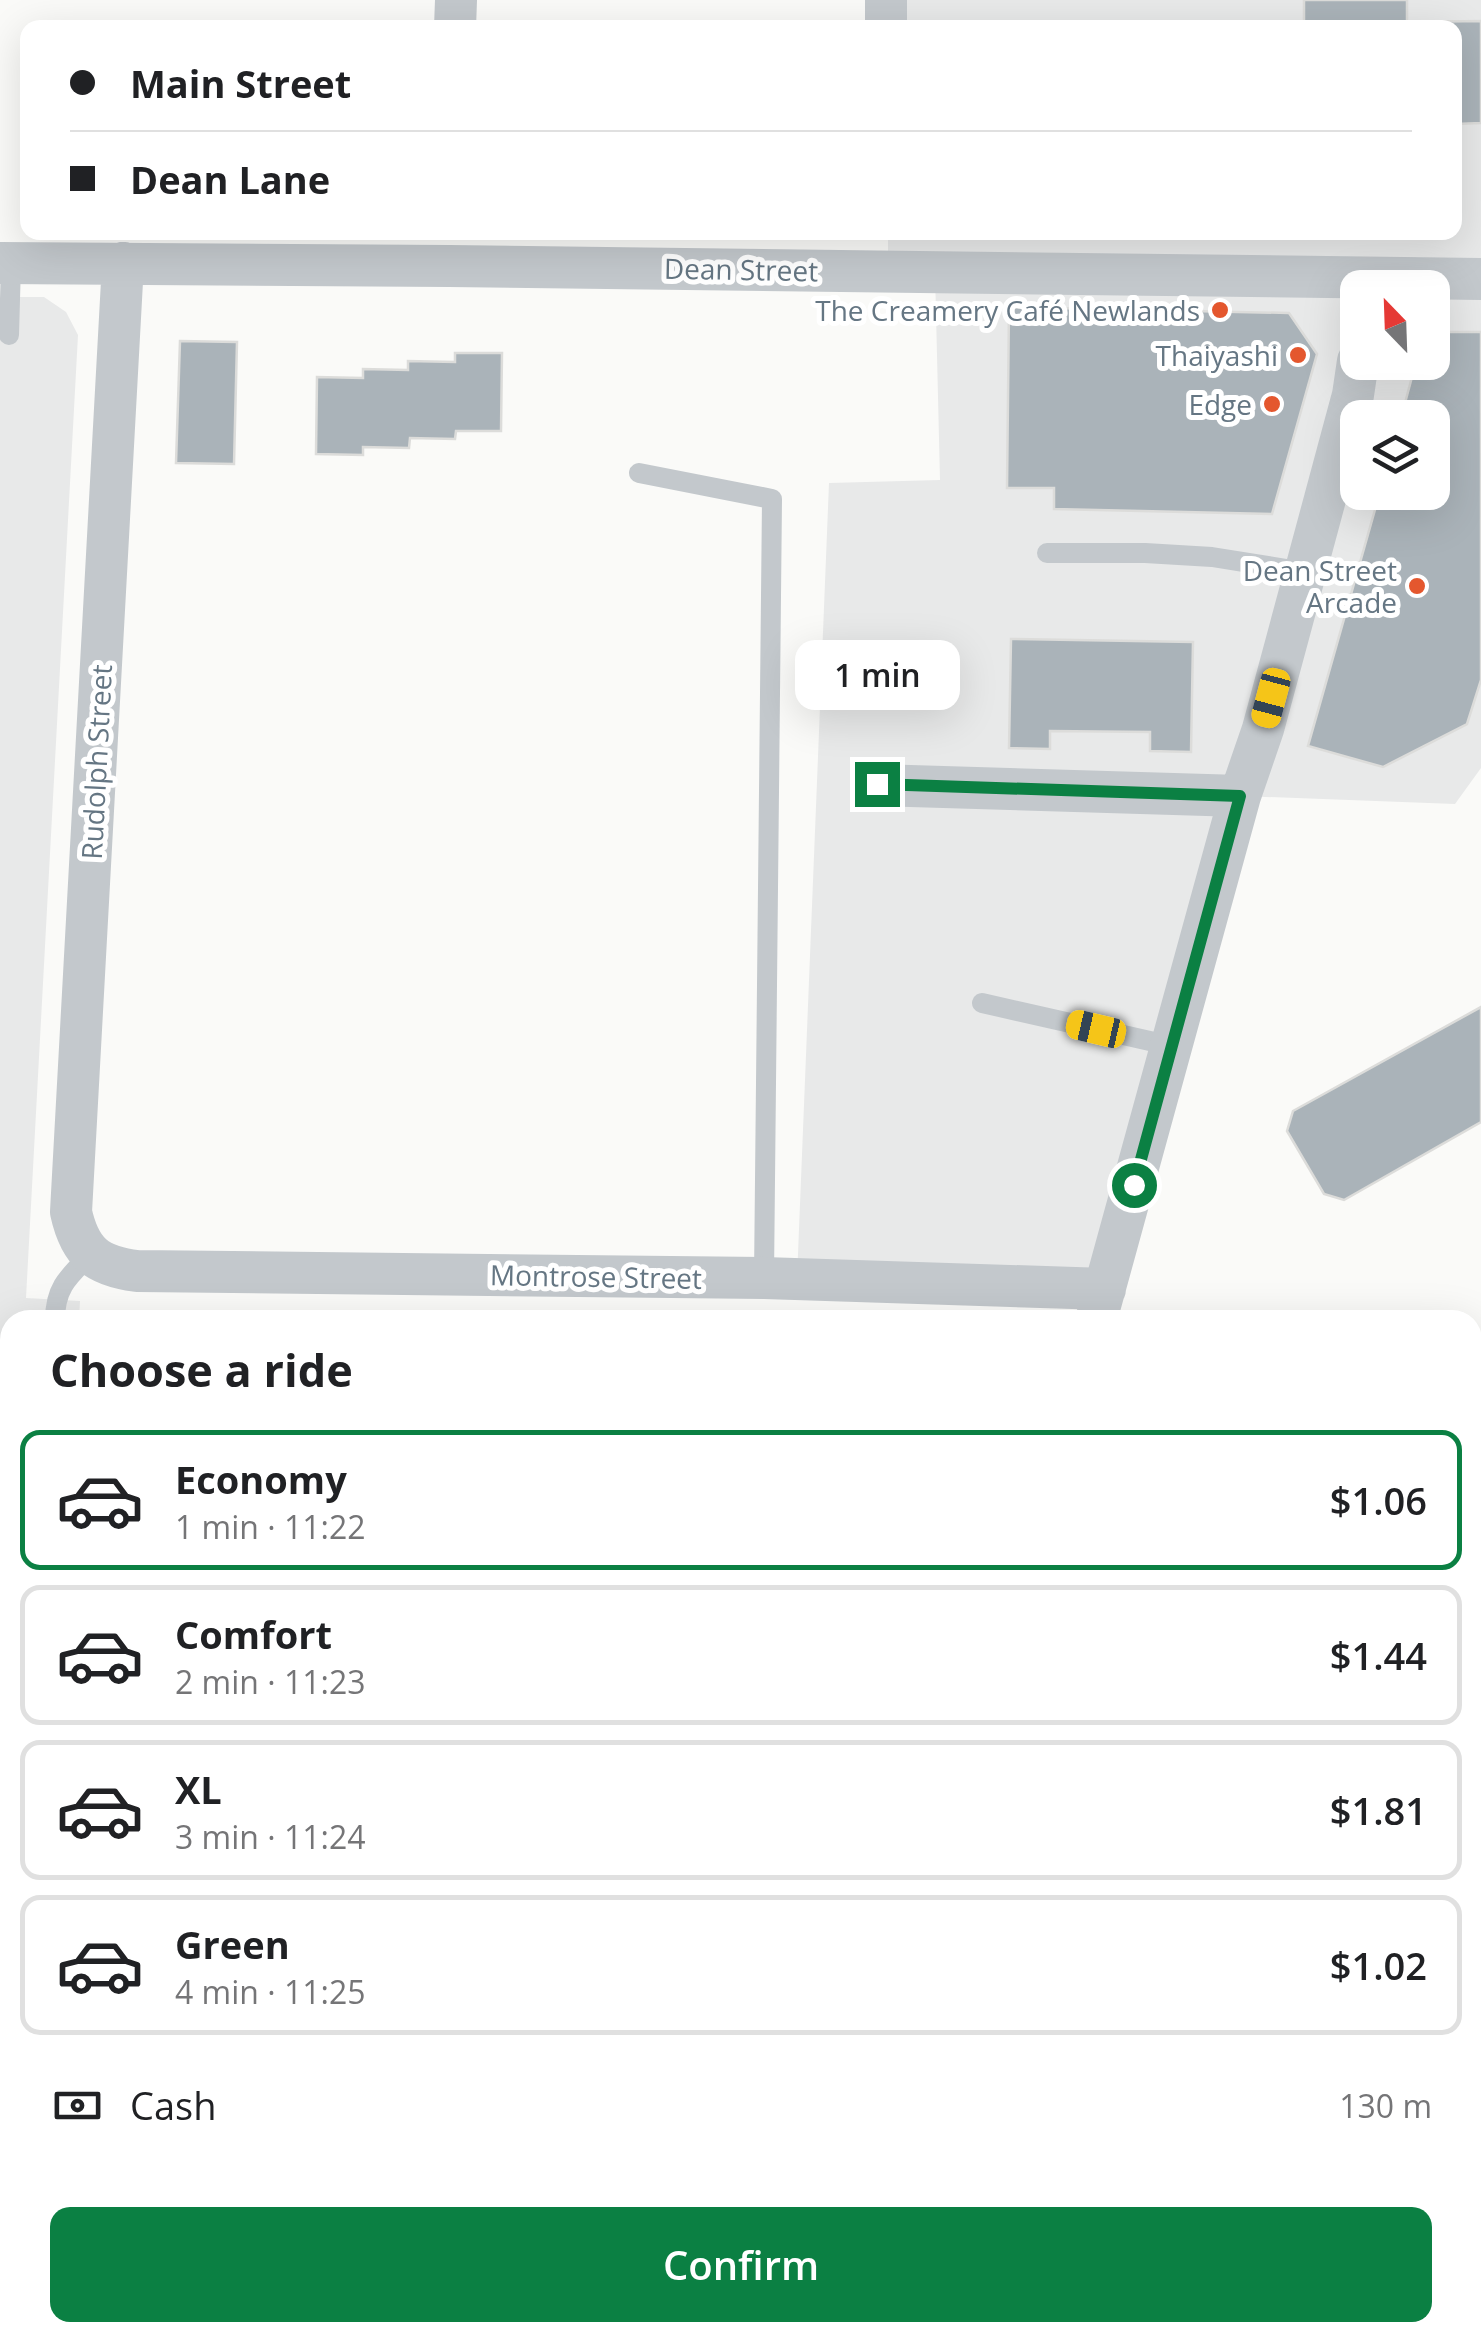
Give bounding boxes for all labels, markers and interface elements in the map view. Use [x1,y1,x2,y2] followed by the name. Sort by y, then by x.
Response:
[130,57,351,109] text: Main Street
[130,153,330,205] text: Dean Lane
[664,249,818,289] street label: Dean Street
[1340,270,1450,380] north arrow
[1340,270,1450,510] map controls
[815,291,1200,329] place label: The Creamery Café Newlands
[1209,299,1231,321] marker: The Creamery Café Newlands
[1156,336,1278,374] place label: Thaiyashi
[1287,344,1309,366] marker: Thaiyashi
[1188,385,1252,423] place label: Edge
[1261,393,1283,415] marker: Edge
[1340,400,1450,510] button: layers
[1243,551,1397,621] place label: Dean Street Arcade
[1406,575,1428,597] marker: Dean Street Arcade
[794,639,960,709] callout: 1 min
[834,653,921,696] text: 1 min
[72,663,120,861] street label: Rudolph Street
[1249,665,1293,731] car
[855,762,900,807] route end
[1063,1008,1129,1050] car
[1112,1163,1157,1208] route start
[490,1255,702,1297] street label: Montrose Street
[50,1339,353,1400] text: Choose a ride
[175,1453,347,1505] text: Economy
[55,1455,145,1545] icon: car
[1330,1474,1427,1526] text: $1.06
[175,1505,366,1548] text: 1 min · 11:22
[175,1608,332,1660] text: Comfort
[55,1610,145,1700] icon: car
[1330,1629,1427,1681] text: $1.44
[175,1660,366,1703] text: 2 min · 11:23
[175,1763,222,1815] text: XL
[55,1765,145,1855] icon: car
[1330,1784,1427,1836] text: $1.81
[175,1815,366,1858] text: 3 min · 11:24
[175,1918,290,1970] text: Green
[55,1920,145,2010] icon: car
[1330,1939,1427,1991] text: $1.02
[175,1970,366,2013] text: 4 min · 11:25
[50,2078,105,2133] icon: cash
[130,2079,216,2131] text: Cash
[1339,2084,1432,2127] text: 130 m
[50,2207,1432,2322] button: Confirm

